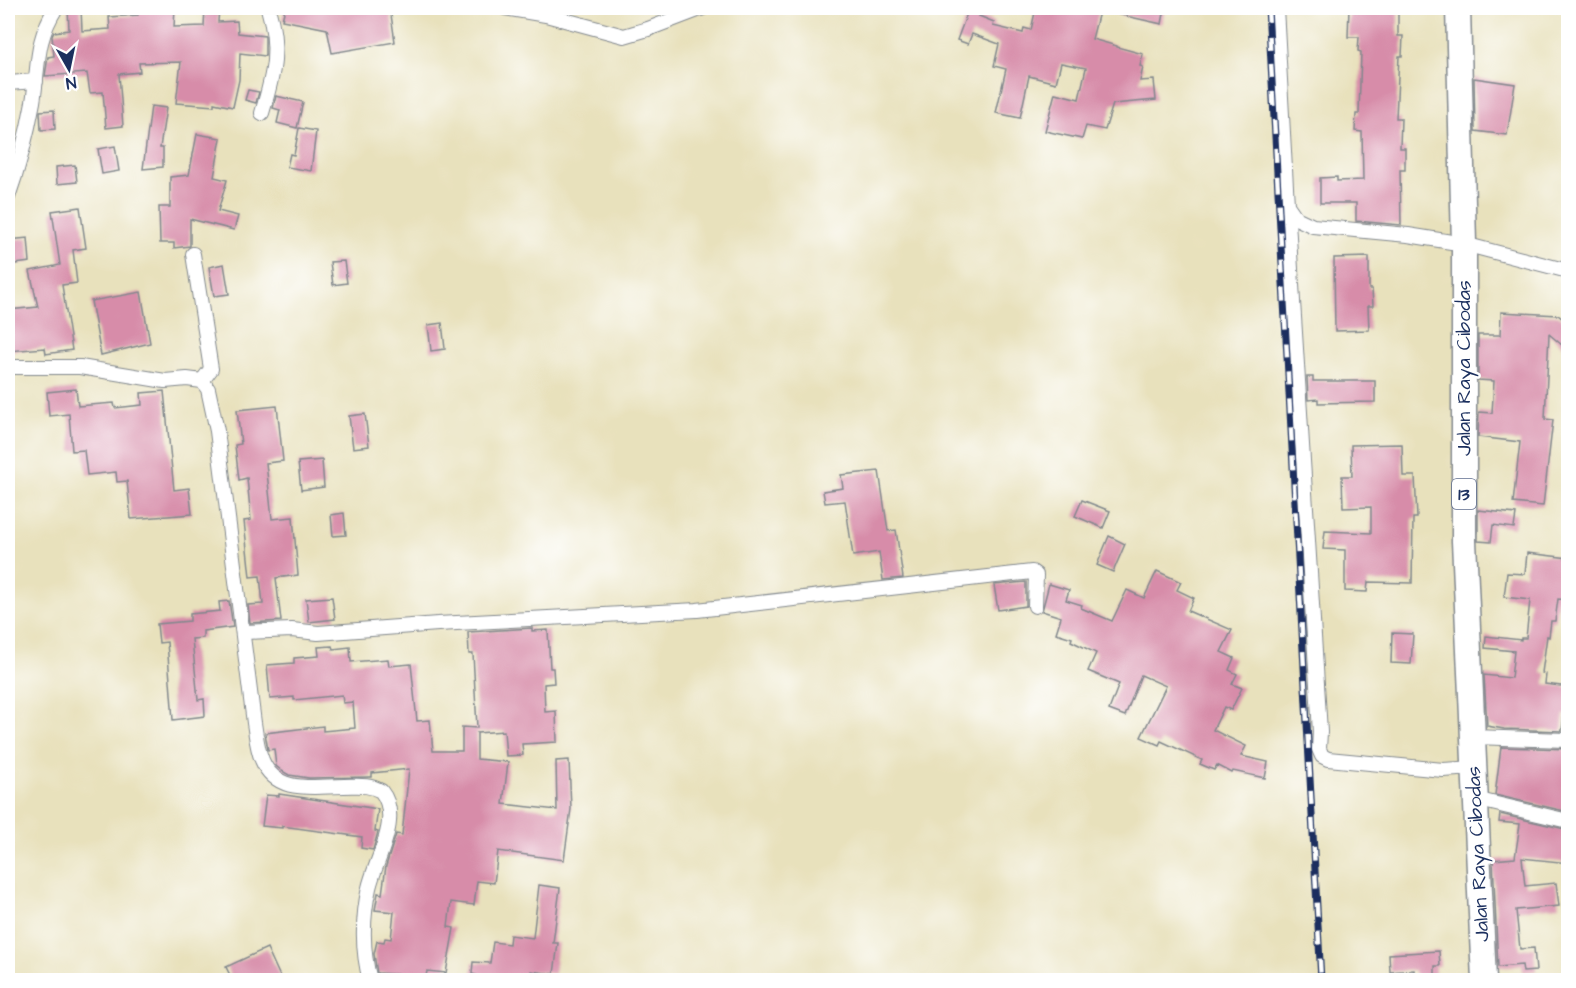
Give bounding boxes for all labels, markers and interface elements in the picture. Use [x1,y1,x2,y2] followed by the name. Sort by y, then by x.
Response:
[39,39,99,99] north arrow
[65,71,78,94] text: N
[1450,280,1479,456] street label: Jalan Raya Cibodas
[1452,479,1476,509] road number: 13
[1459,765,1498,943] street label: Jalan Raya Cibodas

